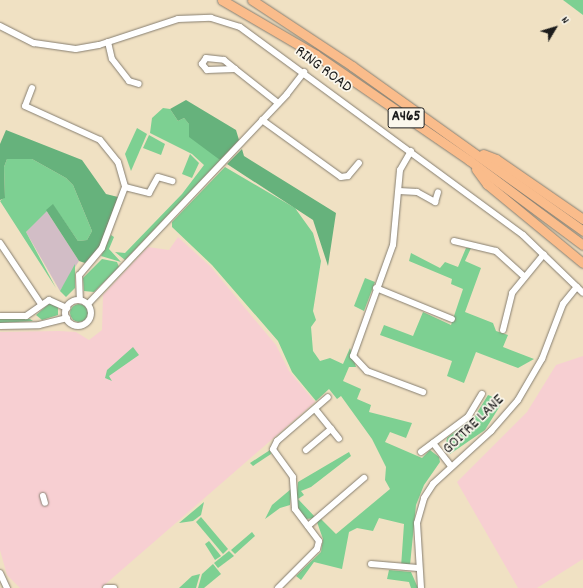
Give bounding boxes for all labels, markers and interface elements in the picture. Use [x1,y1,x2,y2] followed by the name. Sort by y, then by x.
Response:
[535,8,575,48] north arrow
[556,14,572,28] text: N
[291,42,355,98] street label: RING ROAD
[387,105,425,131] road number: A465
[439,391,509,459] street label: GOITRE LANE

